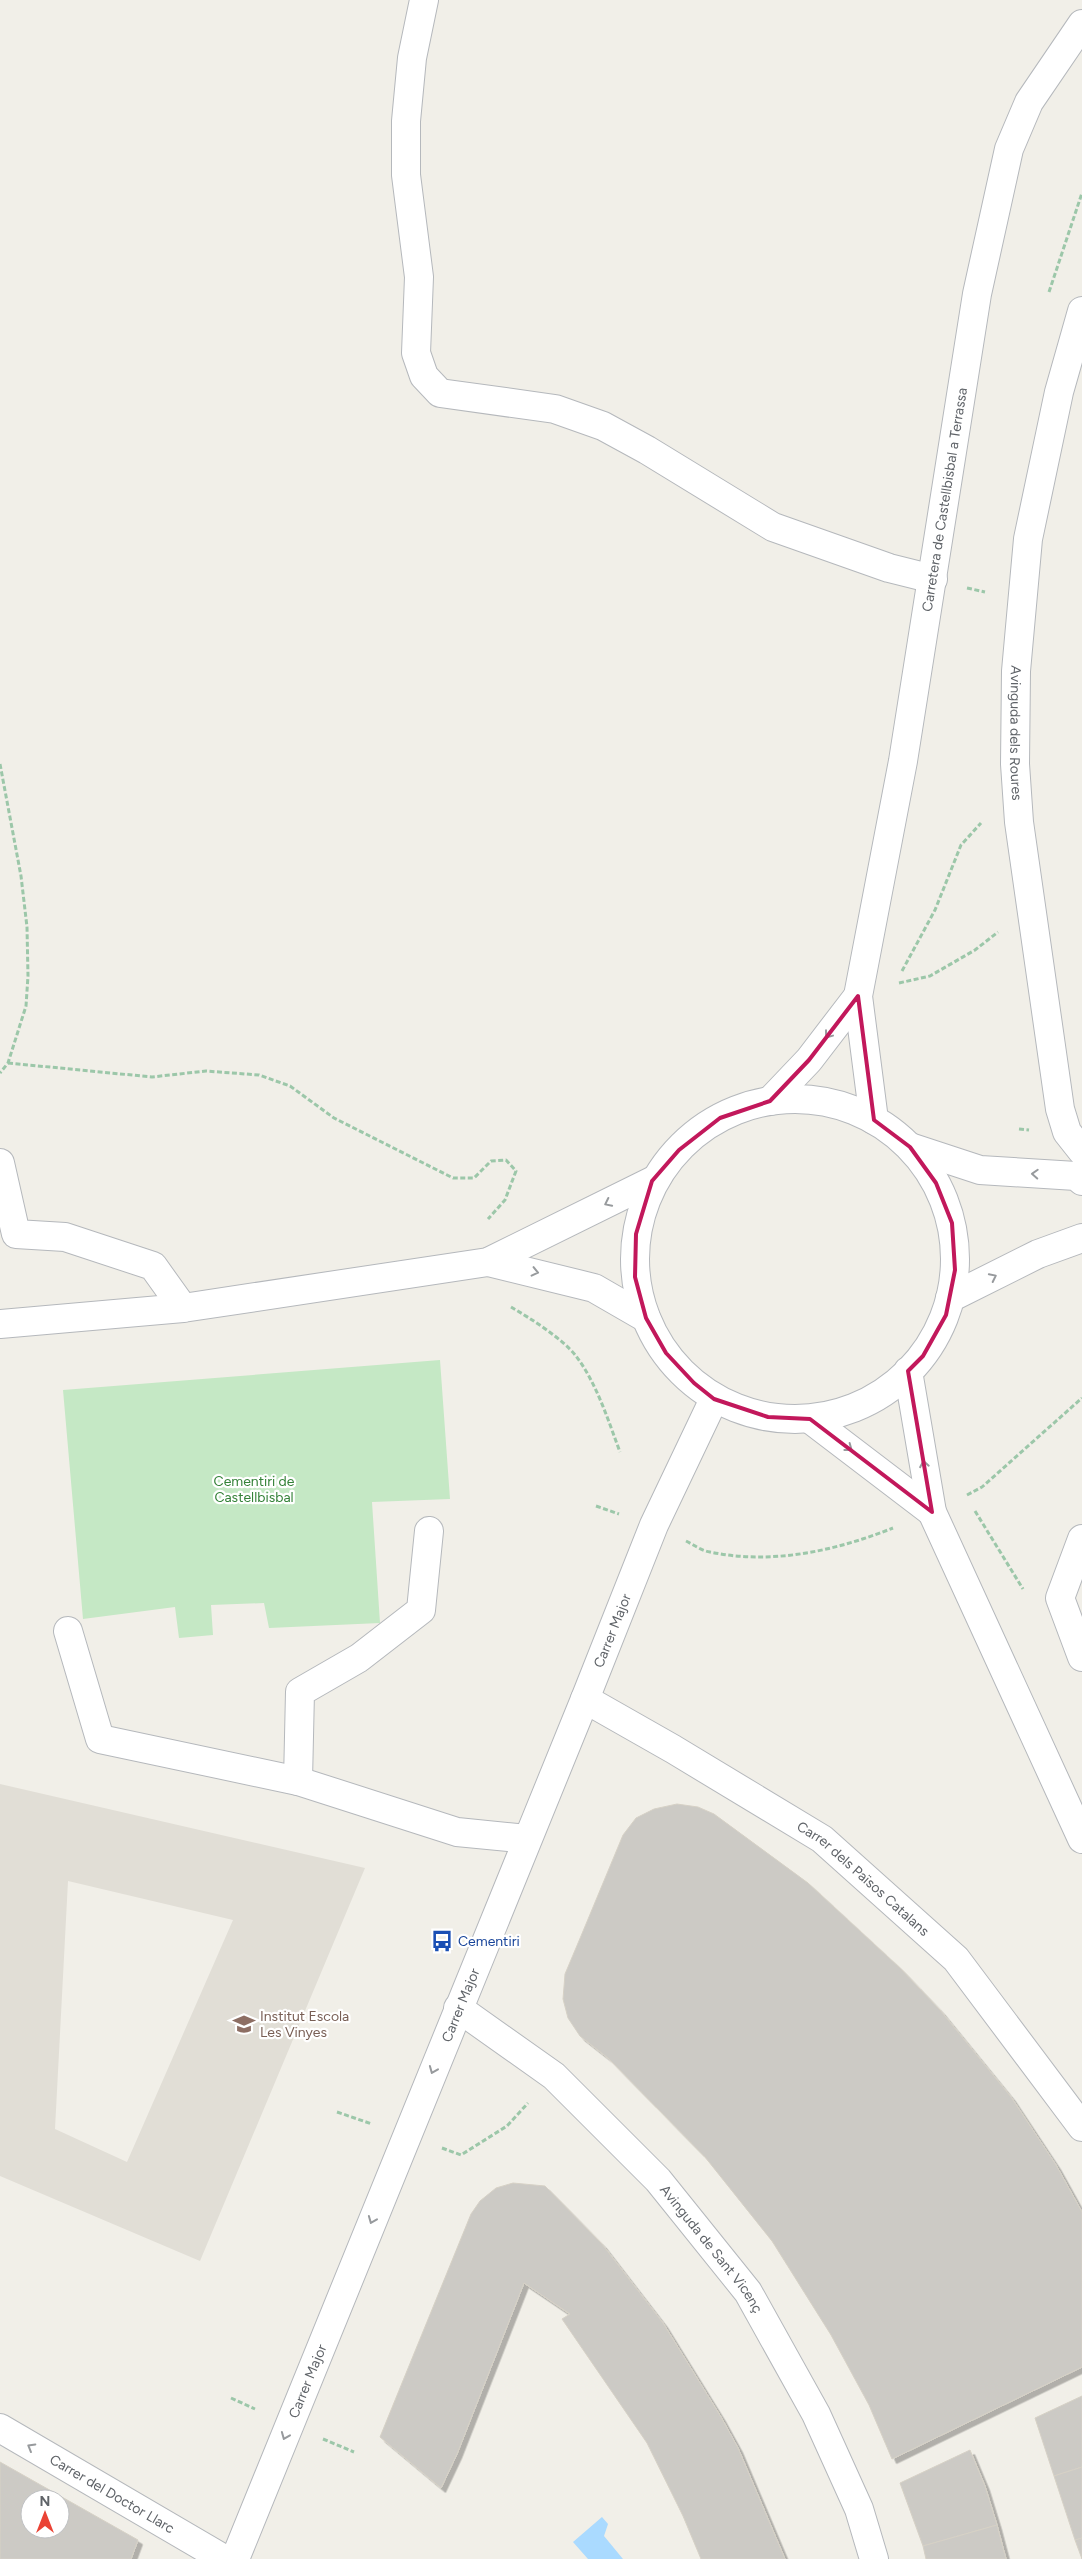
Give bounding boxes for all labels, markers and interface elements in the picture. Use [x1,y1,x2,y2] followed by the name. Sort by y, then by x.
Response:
[918,386,971,613] street label: Carretera de Castellbisbal a Terrassa
[1006,665,1026,801] street label: Avinguda dels Roures
[826,1029,834,1038] one-way arrow
[1031,1168,1039,1179] one-way arrow
[604,1196,613,1207] one-way arrow
[531,1266,540,1277] one-way arrow
[988,1272,997,1283] one-way arrow
[843,1443,852,1451] one-way arrow
[919,1460,930,1468] one-way arrow
[214,1473,295,1506] park label: Cementiri de Castellbisbal
[590,1591,635,1670] street label: Carrer Major
[794,1817,933,1939] street label: Carrer dels Països Catalans
[429,1928,455,1954] bus stop icon: Cementiri
[458,1933,520,1950] place label: Cementiri
[438,1965,483,2045] street label: Carrer Major
[260,2008,349,2041] place label: Institut Escola Les Vinyes
[231,2011,257,2037] school or university icon: Institut Escola Les Vinyes
[429,2065,439,2073] one-way arrow
[657,2181,767,2316] street label: Avinguda de Sant Vicenç
[368,2215,378,2224] one-way arrow
[285,2341,330,2421] street label: Carrer Major
[281,2431,291,2440] one-way arrow
[27,2443,36,2453] one-way arrow
[47,2451,178,2537] street label: Carrer del Doctor Llarc
[20,2489,70,2539] north arrow
[40,2493,50,2510] text: N

